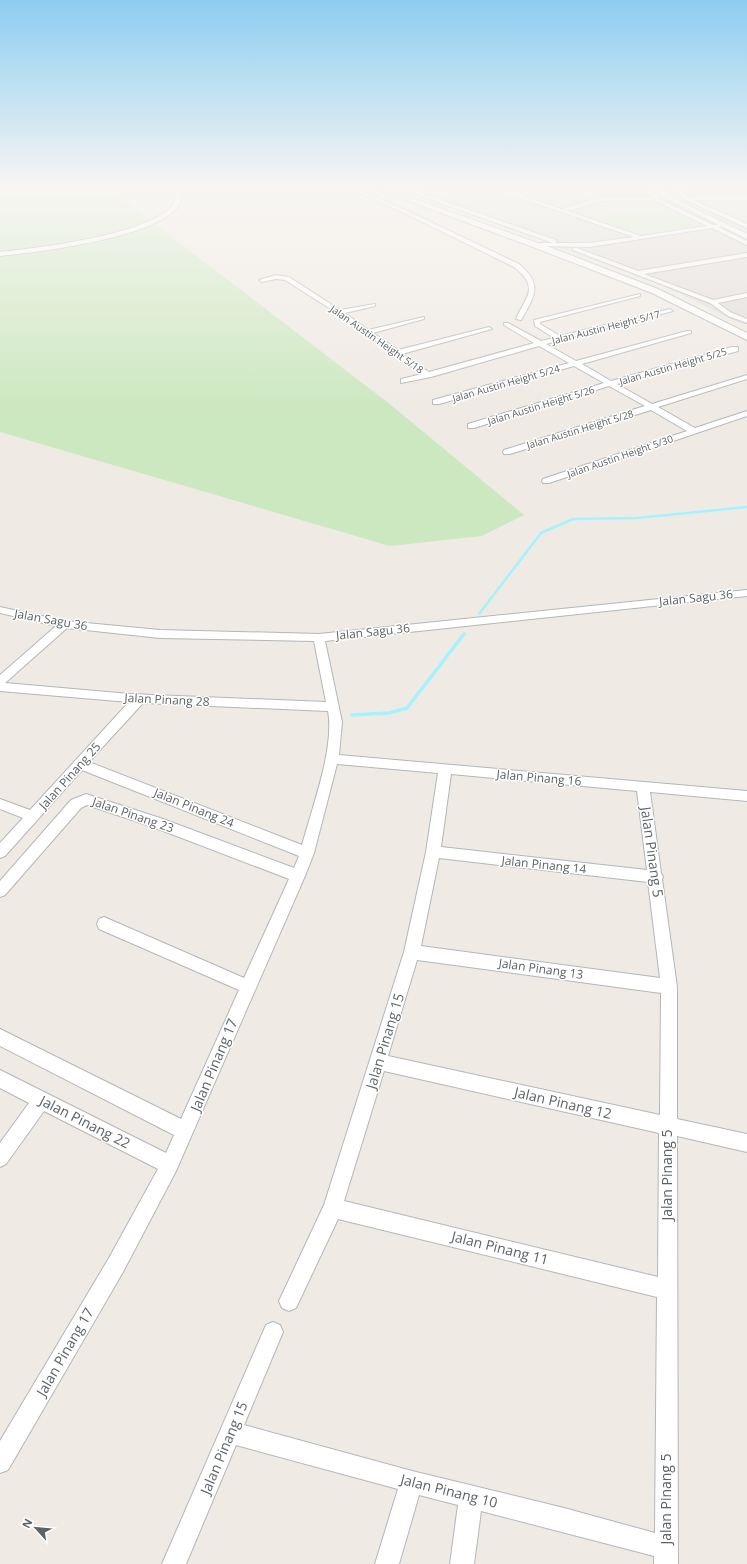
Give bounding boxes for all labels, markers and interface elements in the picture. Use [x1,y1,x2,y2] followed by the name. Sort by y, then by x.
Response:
[327,301,427,377] street label: Jalan Austin Height 5/18
[549,307,662,347] street label: Jalan Austin Height 5/17
[617,344,729,388] street label: Jalan Austin Height 5/25
[450,361,562,405] street label: Jalan Austin Height 5/24
[485,382,596,428] street label: Jalan Austin Height 5/26
[524,406,635,452] street label: Jalan Austin Height 5/28
[564,431,675,481] street label: Jalan Austin Height 5/30
[657,585,734,610] street label: Jalan Sagu 36
[12,605,89,634] street label: Jalan Sagu 36
[334,619,411,644] street label: Jalan Sagu 36
[123,689,210,710] street label: Jalan Pinang 28
[34,738,104,814] street label: Jalan Pinang 25
[495,765,582,790] street label: Jalan Pinang 16
[151,783,237,831] street label: Jalan Pinang 24
[89,792,176,836] street label: Jalan Pinang 23
[636,803,668,898] street label: Jalan Pinang 5
[500,851,587,877] street label: Jalan Pinang 14
[497,954,584,983] street label: Jalan Pinang 13
[360,991,408,1093] street label: Jalan Pinang 15
[185,1015,242,1116] street label: Jalan Pinang 17
[511,1082,614,1123] street label: Jalan Pinang 12
[35,1090,134,1153] street label: Jalan Pinang 22
[657,1129,676,1223] street label: Jalan Pinang 5
[448,1226,551,1269] street label: Jalan Pinang 11
[31,1304,98,1401] street label: Jalan Pinang 17
[195,1398,252,1499] street label: Jalan Pinang 15
[656,1453,675,1547] street label: Jalan Pinang 5
[397,1469,500,1512] street label: Jalan Pinang 10
[16,1508,56,1548] north arrow
[18,1516,35,1531] text: N

